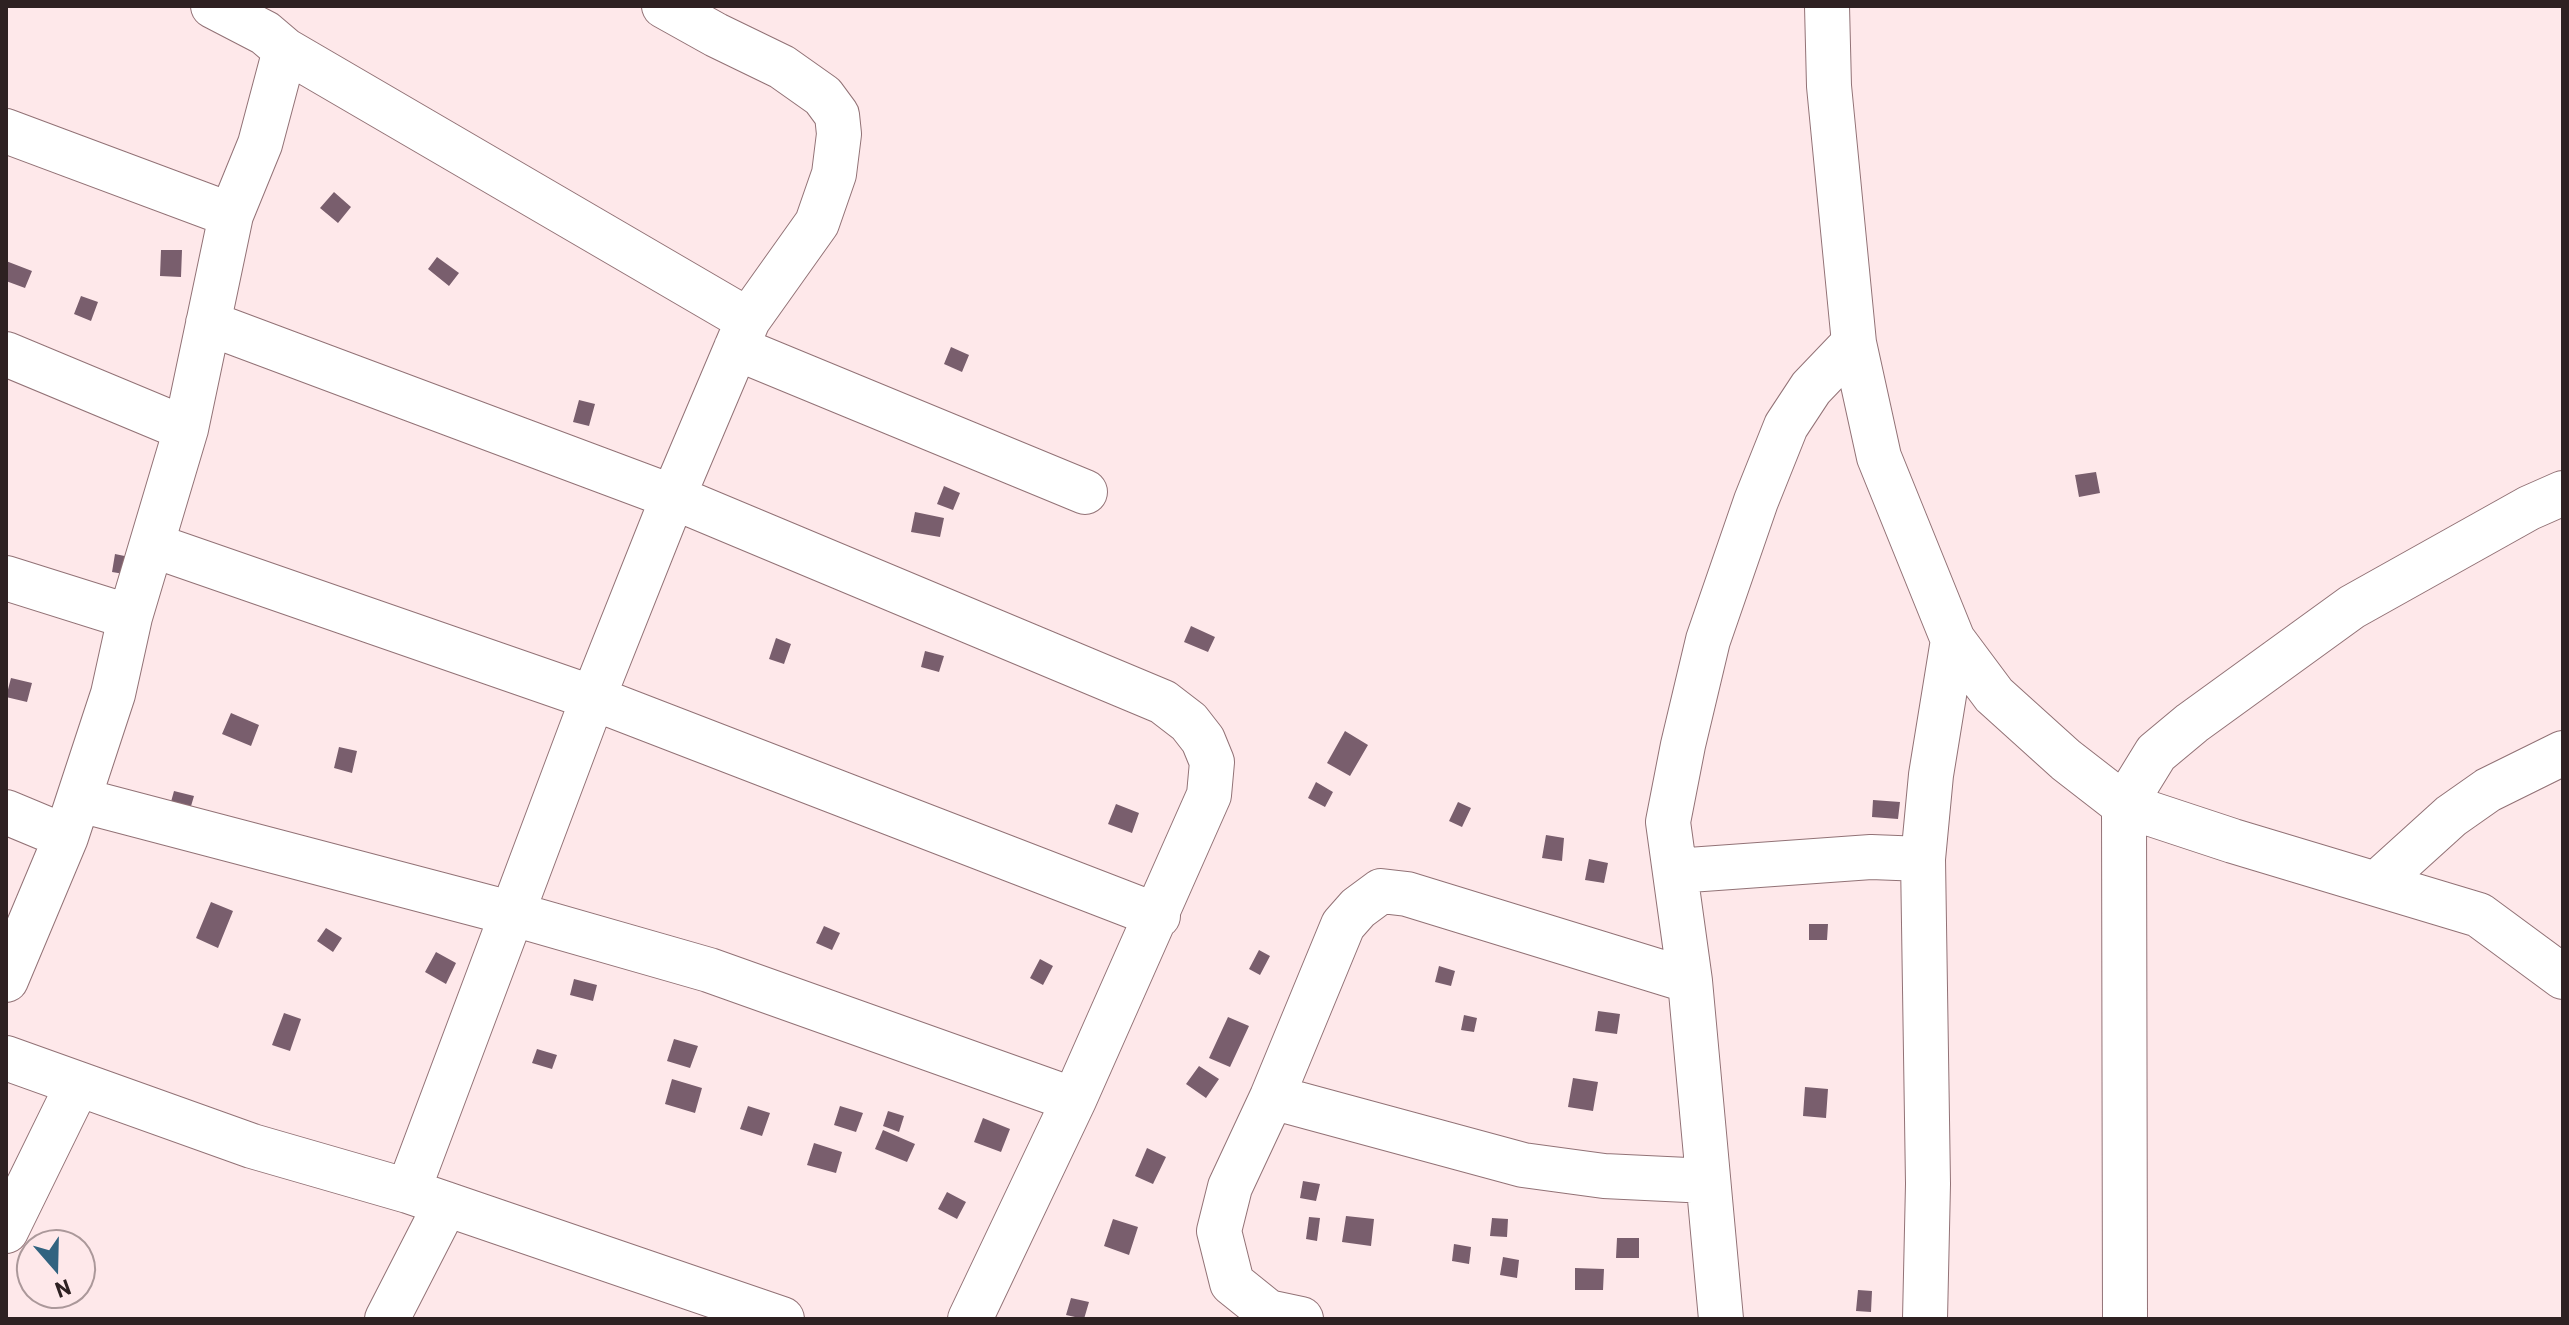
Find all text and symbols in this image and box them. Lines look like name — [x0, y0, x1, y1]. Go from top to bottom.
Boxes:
north arrow — [16, 1229, 96, 1309]
text: N — [52, 1275, 75, 1304]

